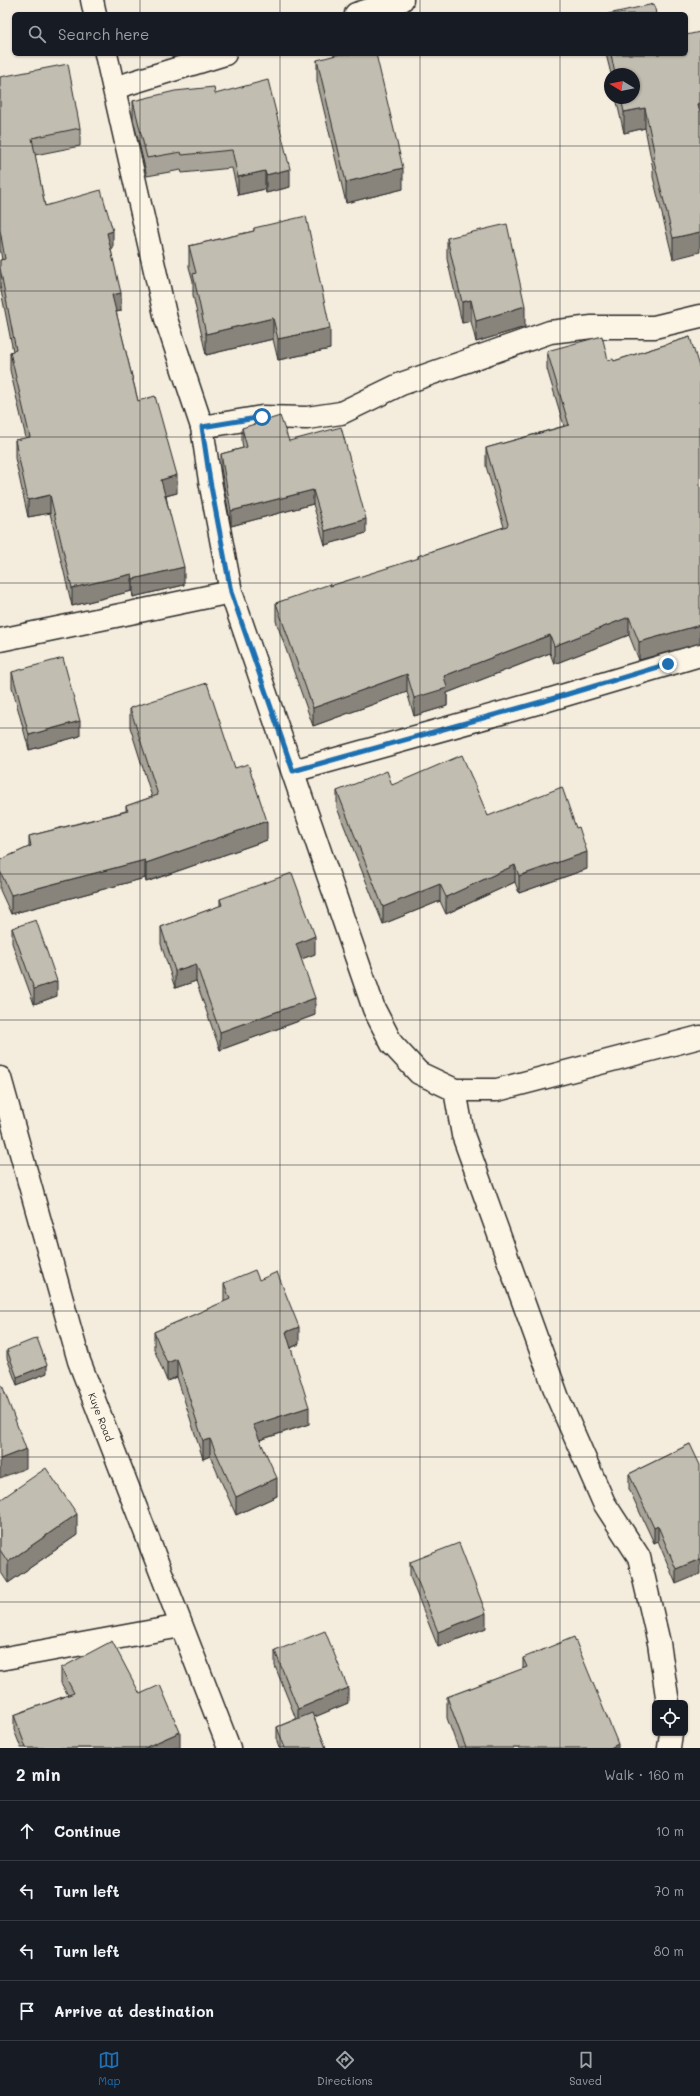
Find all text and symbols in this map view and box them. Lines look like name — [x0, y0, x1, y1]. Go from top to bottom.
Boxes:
search box — [12, 12, 688, 56]
icon: search — [26, 23, 48, 45]
text: Search here — [58, 24, 149, 44]
north arrow — [604, 68, 640, 104]
route start — [253, 408, 271, 426]
route end — [659, 655, 677, 673]
street label: Kuye Road — [85, 1391, 117, 1443]
map controls — [652, 1700, 688, 1736]
button: locate — [652, 1700, 688, 1736]
text: 2 min — [16, 1763, 61, 1785]
text: Walk · 160 m — [604, 1766, 684, 1783]
icon: ahead — [16, 1820, 38, 1842]
text: Continue — [54, 1821, 121, 1841]
text: 10 m — [656, 1822, 684, 1839]
icon: left — [16, 1880, 38, 1902]
text: Turn left — [54, 1881, 119, 1901]
text: 70 m — [654, 1882, 684, 1899]
icon: left — [16, 1940, 38, 1962]
text: Turn left — [54, 1941, 119, 1961]
text: 80 m — [654, 1942, 684, 1959]
icon: arrive — [16, 2000, 38, 2022]
text: Arrive at destination — [54, 2001, 214, 2021]
tab: Map — [98, 2049, 121, 2088]
tab: Directions — [317, 2049, 373, 2088]
tab: Saved — [569, 2049, 602, 2088]

